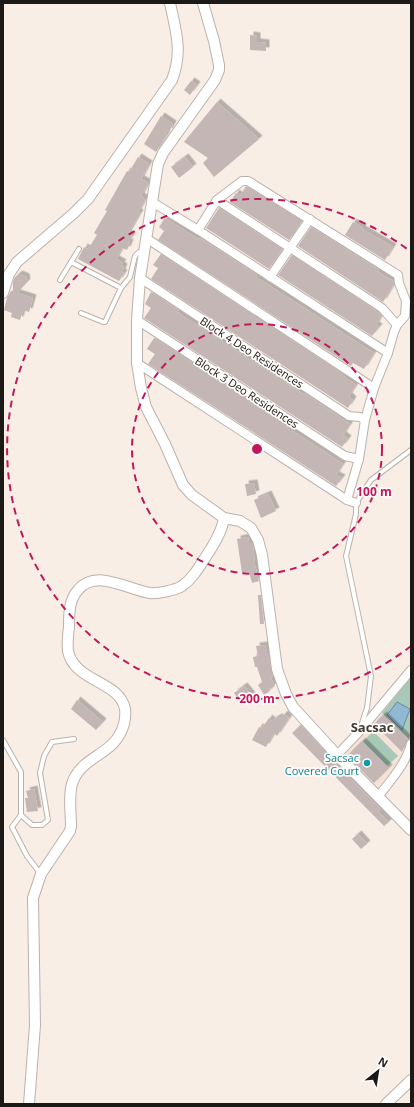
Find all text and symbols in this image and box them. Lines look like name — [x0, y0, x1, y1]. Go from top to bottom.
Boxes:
street label: Block 4 Deo Residences — [197, 313, 307, 391]
street label: Block 3 Deo Residences — [192, 353, 302, 431]
centre of rings — [250, 442, 264, 456]
text: 100 m — [356, 483, 392, 500]
text: 200 m — [239, 690, 275, 707]
district label: Sacsac — [351, 718, 394, 736]
place label: Sacsac Covered Court — [285, 750, 359, 778]
marker: Sacsac Covered Court — [362, 758, 372, 768]
north arrow — [358, 1051, 398, 1091]
text: N — [376, 1053, 391, 1071]

